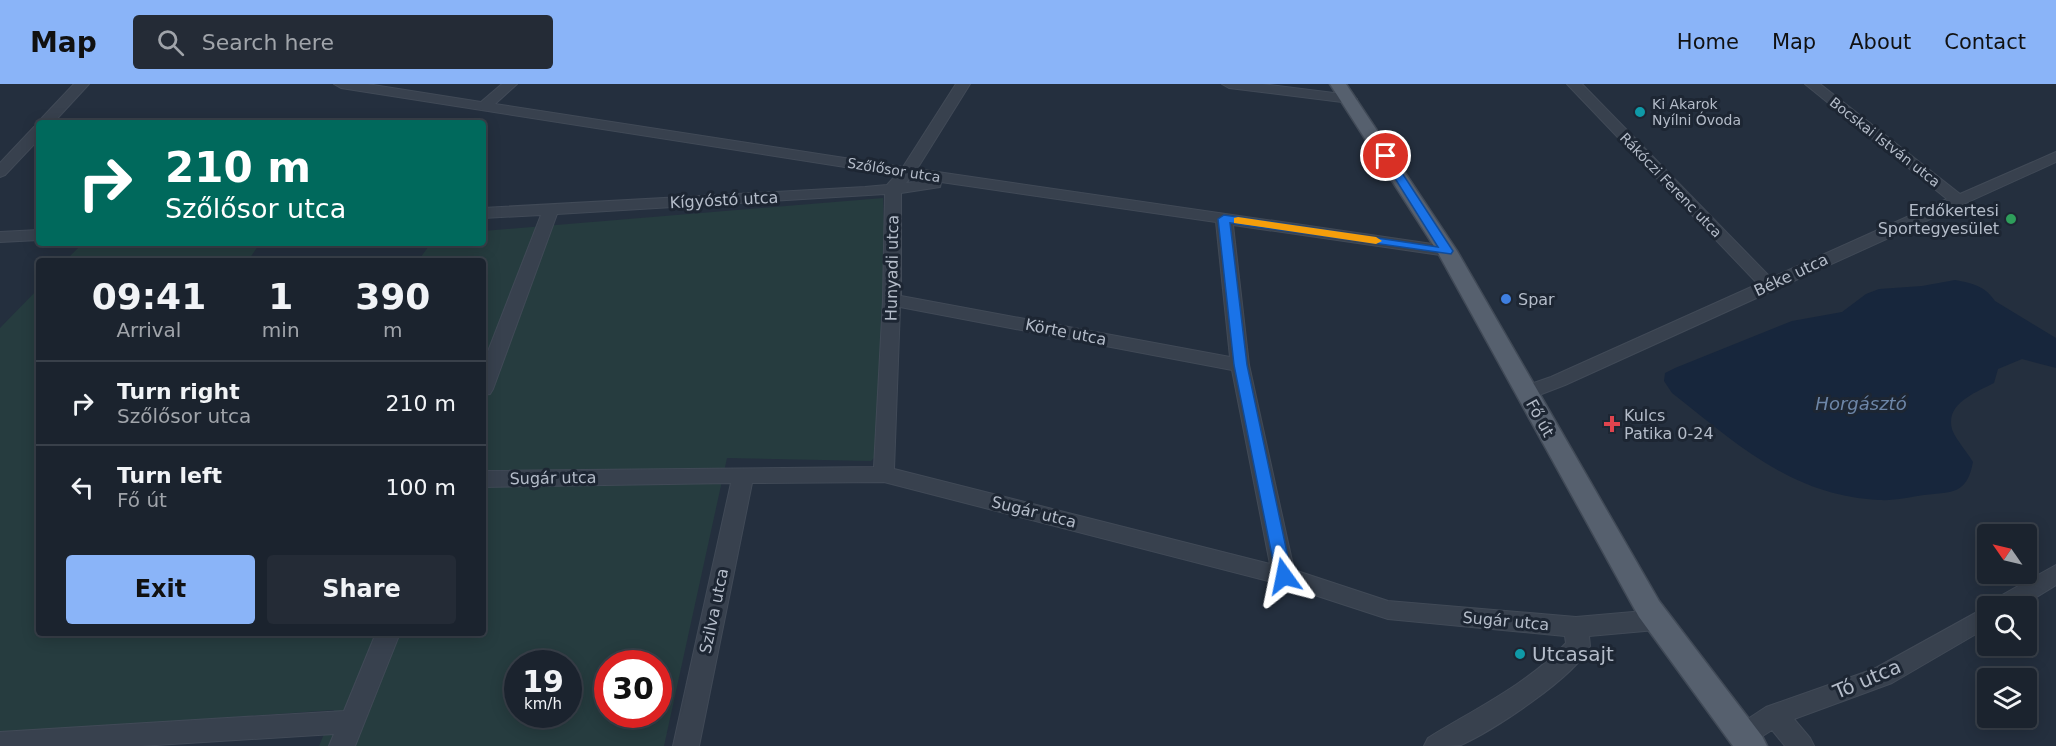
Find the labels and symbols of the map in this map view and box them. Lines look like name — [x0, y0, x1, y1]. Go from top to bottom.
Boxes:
street label: Bocskai István utca — [1827, 94, 1943, 190]
place label: Ki Akarok Nyílni Óvoda — [1652, 96, 1741, 128]
marker: Ki Akarok Nyílni Óvoda — [1633, 105, 1647, 119]
street label: Rákóczi Ferenc utca — [1617, 129, 1725, 241]
pin — [1360, 130, 1411, 181]
street label: Szőlősor utca — [846, 155, 942, 185]
street label: Kígyóstó utca — [669, 188, 779, 212]
place label: Erdőkertesi Sportegyesület — [1878, 201, 1999, 238]
marker: Erdőkertesi Sportegyesület — [2004, 212, 2018, 226]
street label: Hunyadi utca — [882, 215, 902, 321]
street label: Béke utca — [1751, 250, 1831, 300]
place label: Spar — [1518, 290, 1555, 309]
marker: Spar — [1499, 292, 1513, 306]
street label: Körte utca — [1024, 315, 1108, 349]
water label: Horgásztó — [1815, 393, 1907, 414]
street label: Fő út — [1522, 396, 1558, 440]
place label: Kulcs Patika 0-24 — [1624, 406, 1714, 443]
marker: Kulcs Patika 0-24 — [1605, 417, 1619, 431]
street label: Sugár utca — [509, 468, 597, 488]
street label: Sugár utca — [990, 492, 1078, 532]
north arrow — [1977, 524, 2037, 584]
position arrow — [1252, 544, 1316, 608]
street label: Szilva utca — [696, 567, 732, 655]
street label: Sugár utca — [1462, 608, 1550, 634]
place label: Utcasajt — [1532, 642, 1614, 666]
marker: Utcasajt — [1513, 647, 1527, 661]
speed limit sign: 30 — [594, 650, 672, 728]
street label: Tó utca — [1829, 654, 1904, 704]

